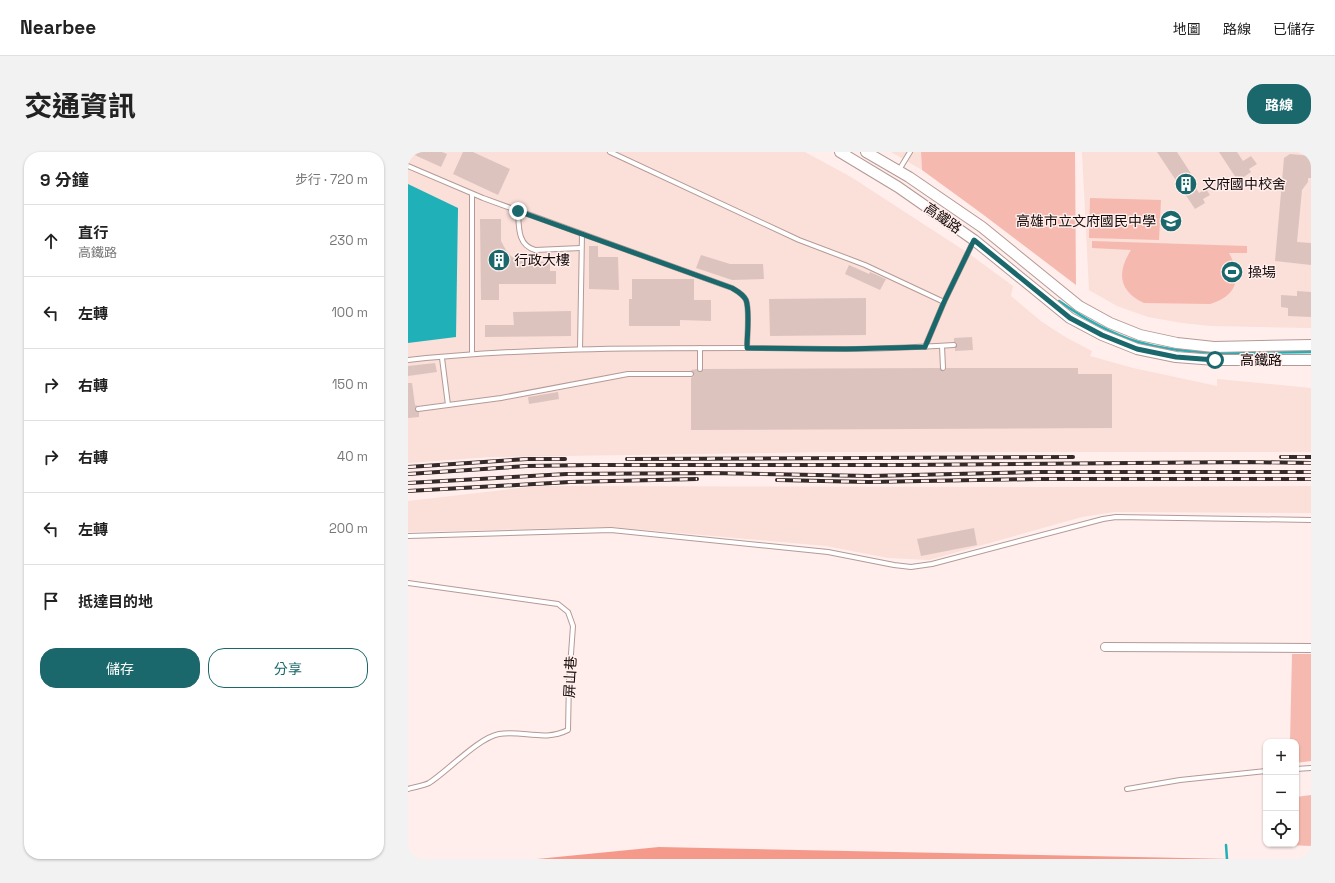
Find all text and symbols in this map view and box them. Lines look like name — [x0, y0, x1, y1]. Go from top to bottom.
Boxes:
text: Nearbee — [20, 15, 96, 40]
text: 地圖 — [1173, 20, 1201, 38]
text: 路線 — [1223, 20, 1251, 38]
text: 已儲存 — [1273, 20, 1315, 38]
button: 路線 — [1247, 84, 1311, 124]
text: 交通資訊 — [24, 88, 136, 124]
text: 9 分鐘 — [40, 169, 89, 191]
text: 步行 · 720 m — [295, 171, 368, 188]
building icon: 文府國中校舍 — [1173, 171, 1199, 197]
place label: 文府國中校舍 — [1202, 175, 1286, 193]
street label: 高鐵路 — [921, 199, 965, 237]
route end — [509, 202, 527, 220]
school or university icon: 高雄市立文府國民中學 — [1158, 208, 1184, 234]
place label: 高雄市立文府國民中學 — [1016, 212, 1156, 230]
text: 直行 — [78, 223, 108, 242]
icon: ahead — [40, 230, 62, 252]
text: 230 m — [330, 232, 368, 249]
text: 高鐵路 — [78, 244, 117, 261]
building icon: 行政大樓 — [486, 247, 512, 273]
place label: 行政大樓 — [514, 251, 570, 269]
sports icon: 操場 — [1219, 259, 1245, 285]
place label: 操場 — [1248, 263, 1276, 281]
icon: left — [40, 302, 62, 324]
text: 左轉 — [78, 304, 108, 323]
text: 100 m — [331, 304, 368, 321]
route start — [1206, 351, 1224, 369]
street label: 高鐵路 — [1240, 351, 1282, 369]
icon: right — [40, 374, 62, 396]
text: 右轉 — [78, 376, 108, 395]
text: 150 m — [332, 376, 368, 393]
icon: right — [40, 446, 62, 468]
text: 右轉 — [78, 448, 108, 467]
text: 40 m — [337, 448, 368, 465]
icon: left — [40, 518, 62, 540]
text: 左轉 — [78, 520, 108, 539]
text: 200 m — [329, 520, 368, 537]
icon: arrive — [40, 590, 62, 612]
text: 抵達目的地 — [78, 592, 153, 611]
button: 儲存 — [40, 648, 200, 688]
button: 分享 — [208, 648, 368, 688]
street label: 屏山巷 — [560, 656, 580, 698]
map controls — [1263, 739, 1299, 847]
button: + — [1263, 739, 1299, 775]
button: − — [1263, 775, 1299, 811]
button: locate — [1263, 811, 1299, 847]

